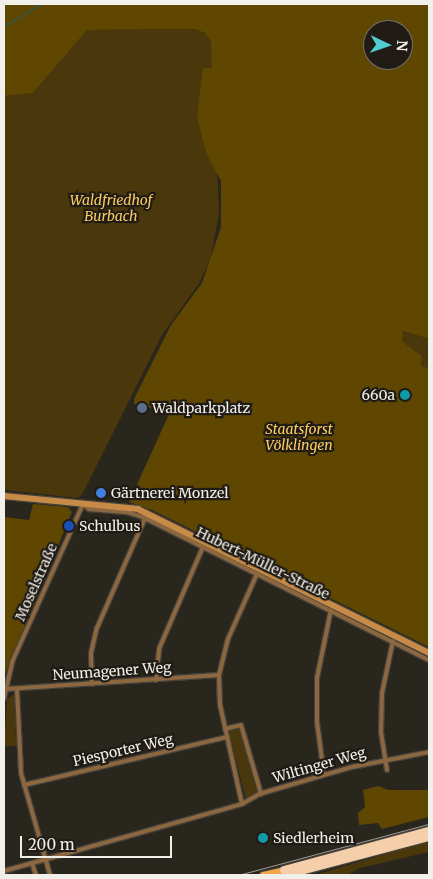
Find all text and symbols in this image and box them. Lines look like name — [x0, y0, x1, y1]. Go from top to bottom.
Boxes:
north arrow — [363, 20, 413, 70]
text: N — [393, 40, 411, 52]
park label: Waldfriedhof Burbach — [70, 192, 152, 224]
place label: 660a — [362, 387, 395, 403]
marker: 660a — [399, 389, 411, 401]
place label: Waldparkplatz — [152, 400, 250, 416]
marker: Waldparkplatz — [136, 402, 148, 414]
park label: Staatsforst Völklingen — [265, 421, 333, 454]
place label: Gärtnerei Monzel — [111, 485, 229, 501]
marker: Gärtnerei Monzel — [95, 487, 107, 499]
place label: Schulbus — [79, 518, 140, 534]
marker: Schulbus — [63, 520, 75, 532]
street label: Hubert-Müller-Straße — [194, 523, 332, 603]
street label: Moselstraße — [11, 541, 61, 623]
street label: Neumagener Weg — [52, 658, 172, 684]
street label: Piesporter Weg — [71, 730, 175, 770]
street label: Wiltinger Weg — [270, 744, 368, 786]
scale bar — [22, 826, 175, 858]
place label: Siedlerheim — [273, 830, 354, 846]
marker: Siedlerheim — [257, 832, 269, 844]
text: 200 m — [28, 835, 75, 854]

